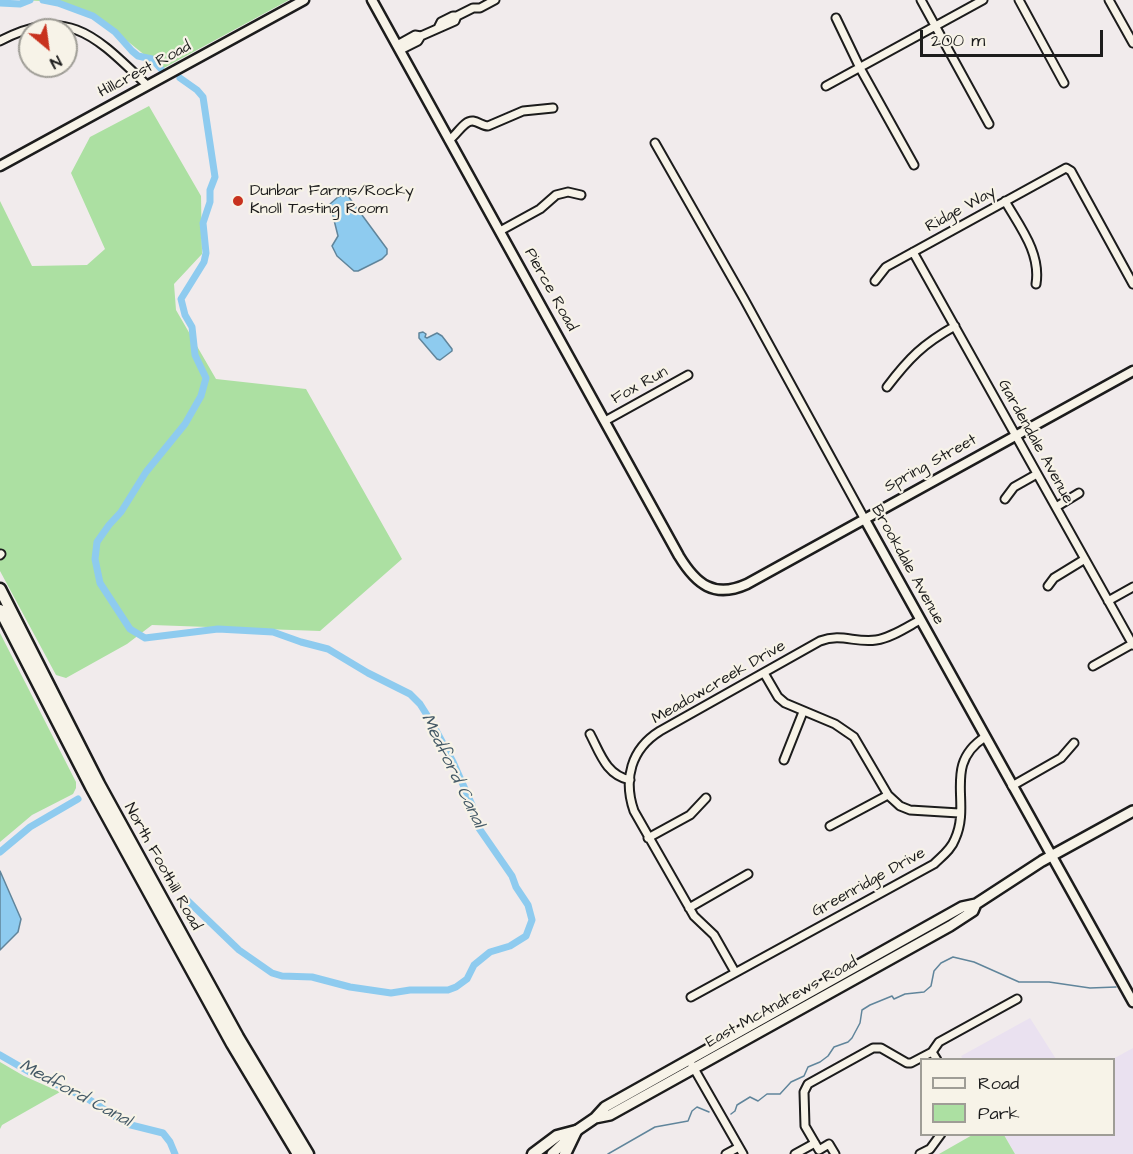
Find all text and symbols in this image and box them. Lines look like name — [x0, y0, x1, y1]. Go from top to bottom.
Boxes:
north arrow — [18, 18, 78, 78]
scale bar — [923, 18, 1106, 56]
text: 200 m — [931, 28, 985, 53]
street label: Hillcrest Road — [95, 37, 195, 103]
text: N — [46, 50, 65, 74]
place label: Dunbar Farms/Rocky Knoll Tasting Room — [250, 182, 414, 220]
street label: Ridge Way — [923, 183, 999, 237]
marker: Dunbar Farms/Rocky Knoll Tasting Room — [231, 194, 245, 208]
street label: Pierce Road — [519, 245, 581, 335]
street label: Fox Run — [608, 363, 672, 409]
street label: Gardendale Avenue — [993, 377, 1077, 507]
street label: Spring Street — [882, 431, 980, 497]
street label: Brookdale Avenue — [866, 502, 948, 628]
street label: Meadowcreek Drive — [649, 637, 789, 729]
water label: Medford Canal — [415, 711, 489, 831]
street label: North Foothill Road — [119, 800, 205, 934]
street label: Greenridge Drive — [809, 844, 929, 922]
street label: East McAndrews Road — [703, 953, 861, 1053]
water label: Medford Canal — [15, 1055, 135, 1133]
legend — [920, 1058, 1115, 1136]
text: Road — [978, 1071, 1019, 1096]
text: Park — [978, 1101, 1020, 1126]

